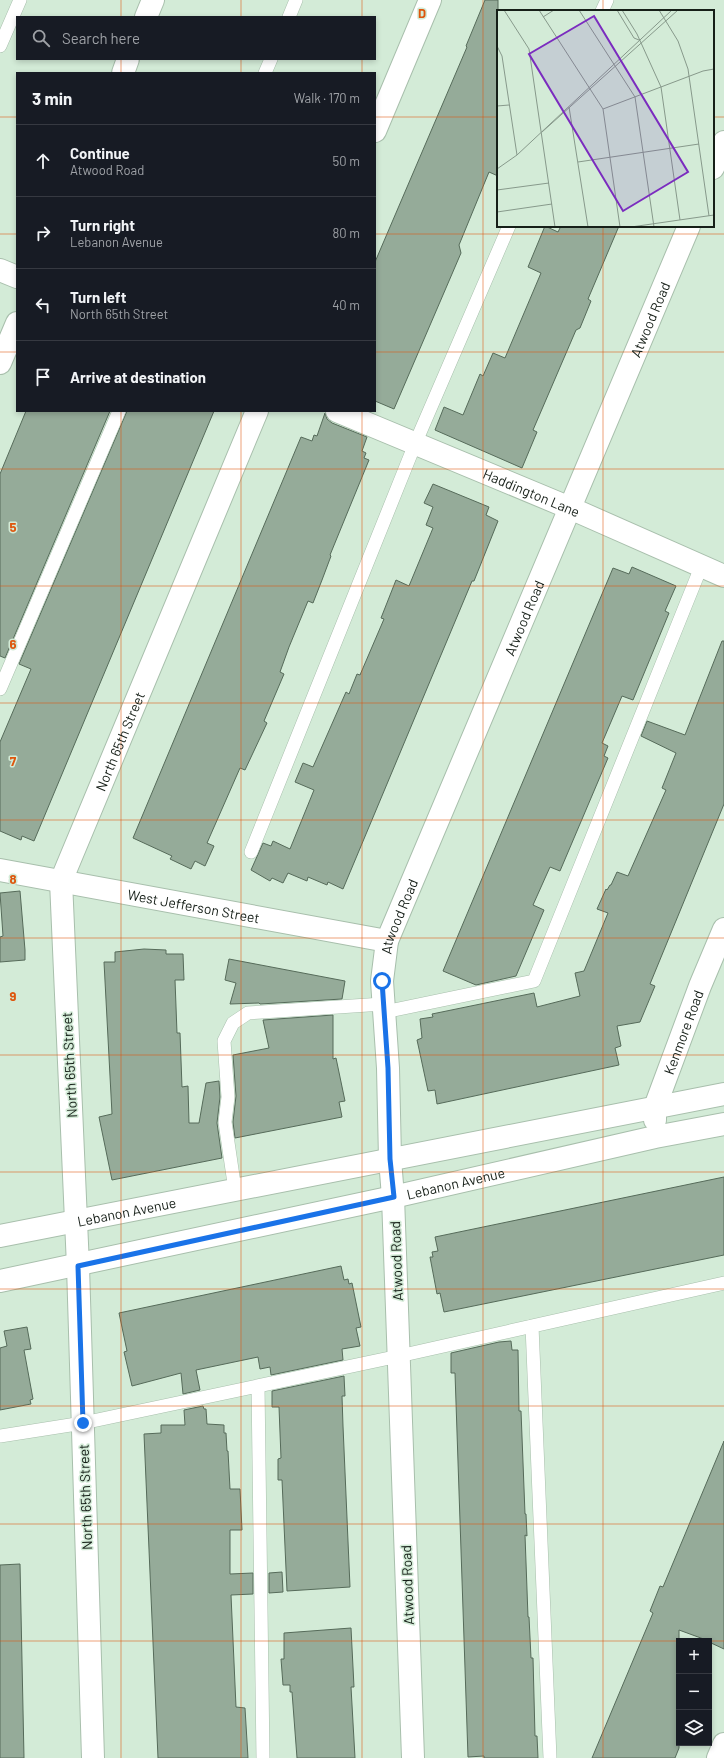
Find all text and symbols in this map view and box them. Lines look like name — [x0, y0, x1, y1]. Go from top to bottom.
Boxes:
text: D — [418, 5, 426, 21]
inset map — [497, 10, 714, 227]
search box — [16, 16, 376, 60]
icon: search — [30, 27, 52, 49]
text: Search here — [62, 29, 140, 47]
text: 3 min — [32, 88, 72, 108]
text: Walk · 170 m — [294, 90, 360, 106]
text: Continue — [70, 144, 130, 162]
icon: ahead — [32, 150, 54, 172]
text: 50 m — [333, 153, 360, 169]
text: Atwood Road — [70, 162, 144, 178]
text: Turn right — [70, 216, 135, 234]
icon: right — [32, 222, 54, 244]
text: 80 m — [333, 225, 360, 241]
text: Lebanon Avenue — [70, 234, 163, 250]
street label: Atwood Road — [626, 279, 673, 359]
text: Turn left — [70, 288, 126, 306]
icon: left — [32, 294, 54, 316]
text: 40 m — [332, 297, 360, 313]
text: North 65th Street — [70, 306, 168, 322]
icon: arrive — [32, 366, 54, 388]
text: Arrive at destination — [70, 368, 206, 386]
street label: Haddington Lane — [481, 464, 583, 520]
text: 5 — [9, 519, 17, 535]
street label: Atwood Road — [500, 577, 547, 658]
text: 6 — [10, 636, 17, 652]
street label: North 65th Street — [91, 689, 148, 793]
text: 7 — [10, 753, 17, 769]
text: 8 — [9, 871, 17, 887]
street label: Atwood Road — [377, 876, 421, 955]
street label: West Jefferson Street — [126, 885, 261, 926]
route start — [373, 972, 391, 990]
street label: Kenmore Road — [659, 987, 706, 1077]
text: 9 — [10, 988, 17, 1004]
street label: North 65th Street — [58, 1012, 80, 1118]
street label: Lebanon Avenue — [405, 1163, 506, 1202]
street label: Lebanon Avenue — [76, 1193, 177, 1229]
street label: Atwood Road — [386, 1221, 406, 1301]
route end — [74, 1414, 92, 1432]
street label: North 65th Street — [75, 1444, 95, 1550]
street label: Atwood Road — [397, 1545, 417, 1625]
map controls — [676, 1638, 712, 1746]
button: + — [676, 1638, 712, 1674]
button: − — [676, 1674, 712, 1710]
button: layers — [676, 1710, 712, 1746]

